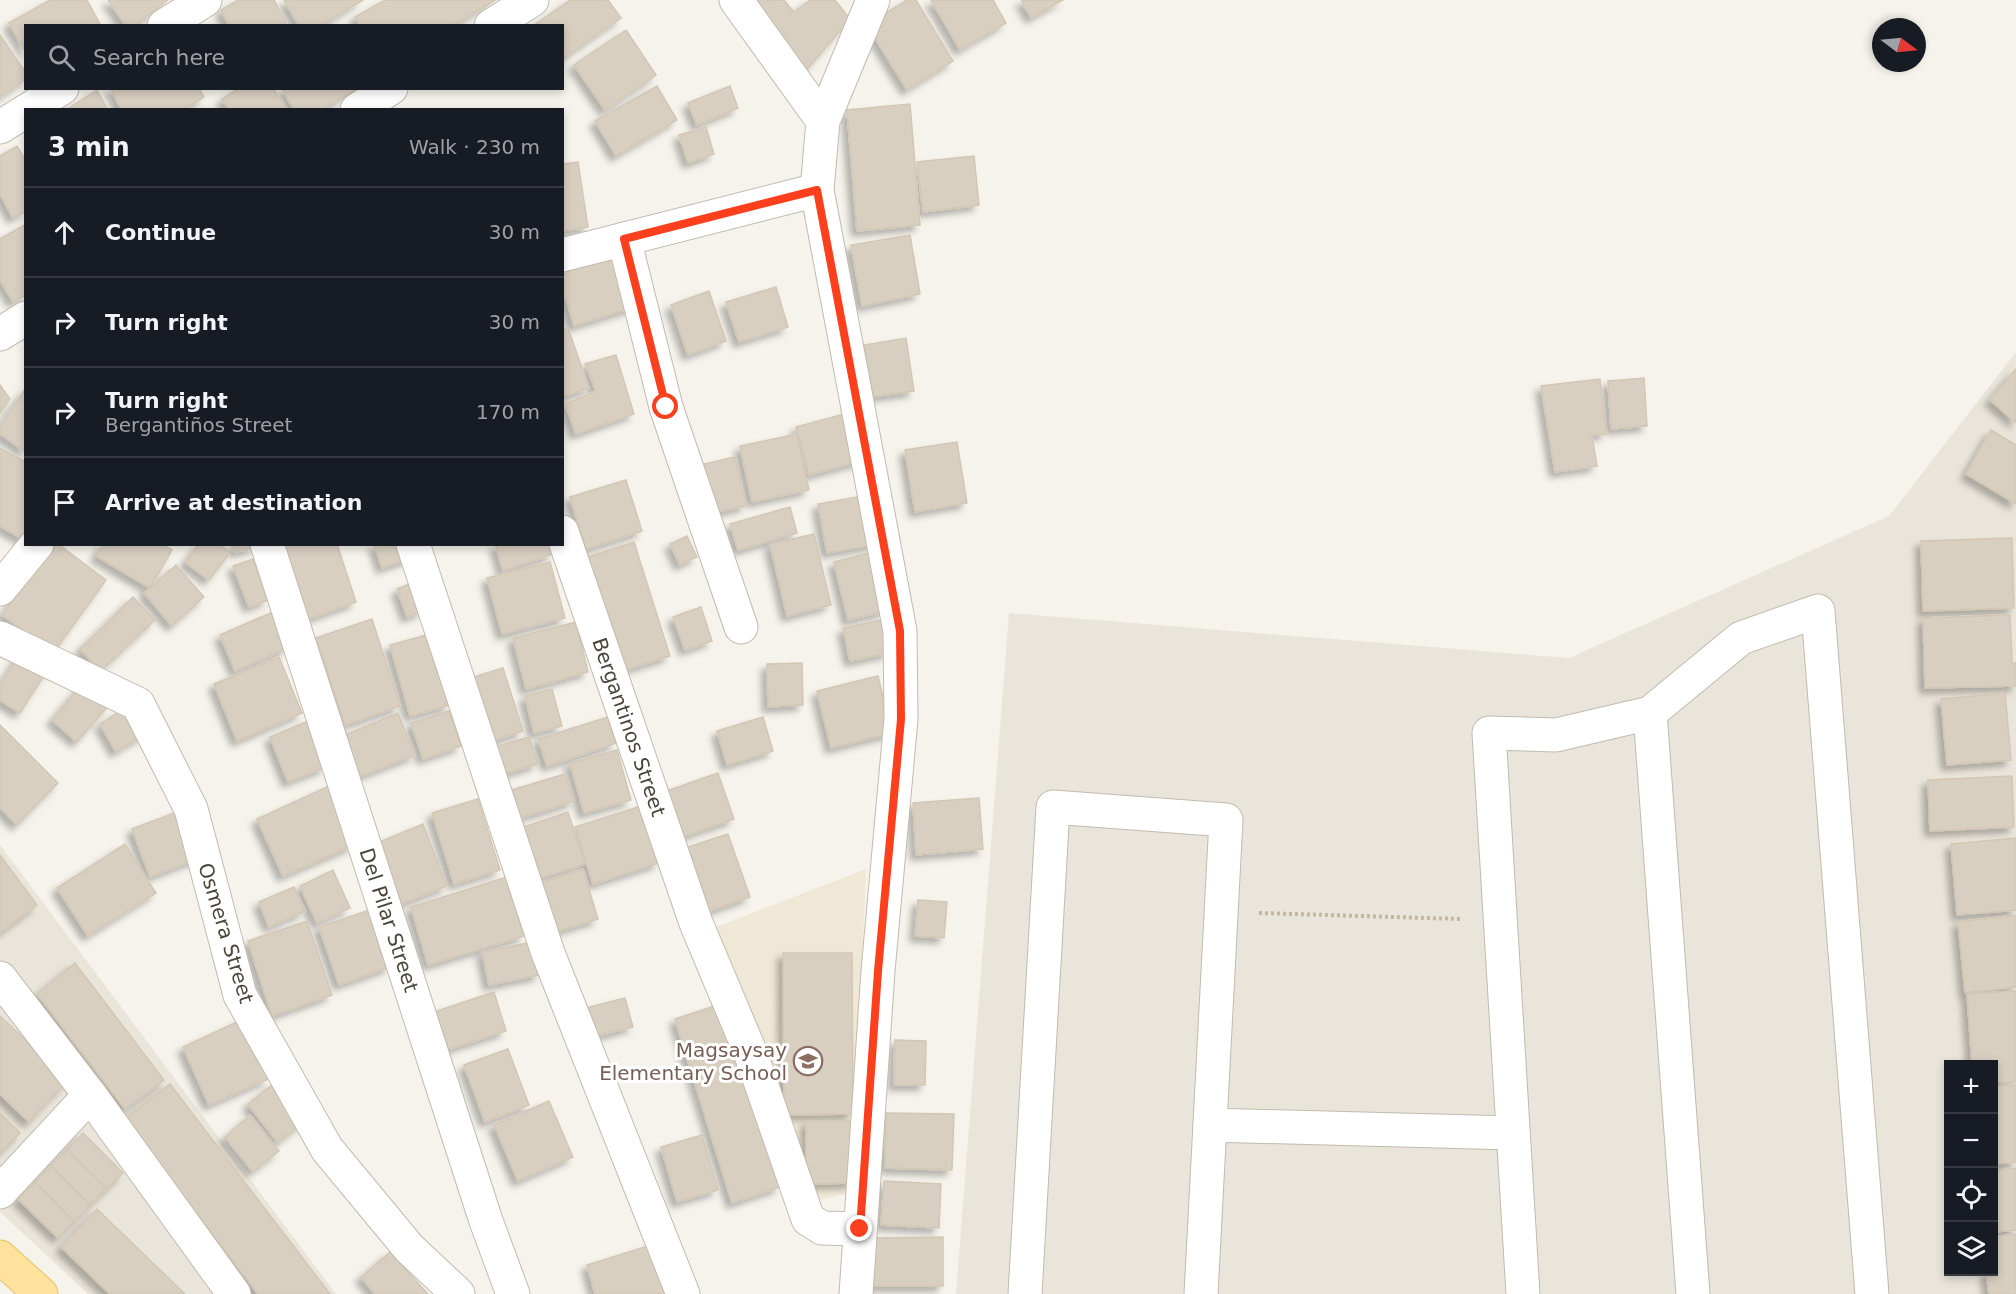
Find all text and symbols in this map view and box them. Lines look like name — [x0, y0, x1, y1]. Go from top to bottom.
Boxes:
north arrow — [1872, 18, 1926, 72]
search box — [24, 24, 564, 90]
icon: search — [45, 41, 78, 74]
text: Search here — [93, 45, 225, 70]
text: 3 min — [48, 132, 130, 162]
text: Walk · 230 m — [409, 135, 540, 159]
icon: ahead — [48, 216, 81, 249]
text: Continue — [105, 220, 216, 245]
text: 30 m — [489, 220, 540, 244]
icon: right — [48, 306, 81, 339]
text: Turn right — [105, 310, 228, 335]
text: 30 m — [489, 310, 540, 334]
text: Turn right — [105, 388, 228, 413]
route start — [652, 393, 678, 419]
icon: right — [48, 396, 81, 429]
text: 170 m — [476, 400, 540, 424]
text: Bergantiños Street — [105, 413, 292, 437]
icon: arrive — [48, 486, 81, 519]
text: Arrive at destination — [105, 490, 362, 515]
street label: Bergantinos Street — [587, 635, 671, 820]
street label: Del Pilar Street — [354, 845, 424, 995]
street label: Osmera Street — [193, 860, 259, 1006]
place label: Magsaysay Elementary School — [599, 1038, 787, 1085]
school or university icon: Magsaysay Elementary School — [792, 1045, 824, 1077]
map controls — [1944, 1060, 1998, 1276]
button: + — [1944, 1060, 1998, 1114]
button: − — [1944, 1114, 1998, 1168]
button: locate — [1944, 1168, 1998, 1222]
route end — [846, 1215, 872, 1241]
button: layers — [1944, 1222, 1998, 1276]

